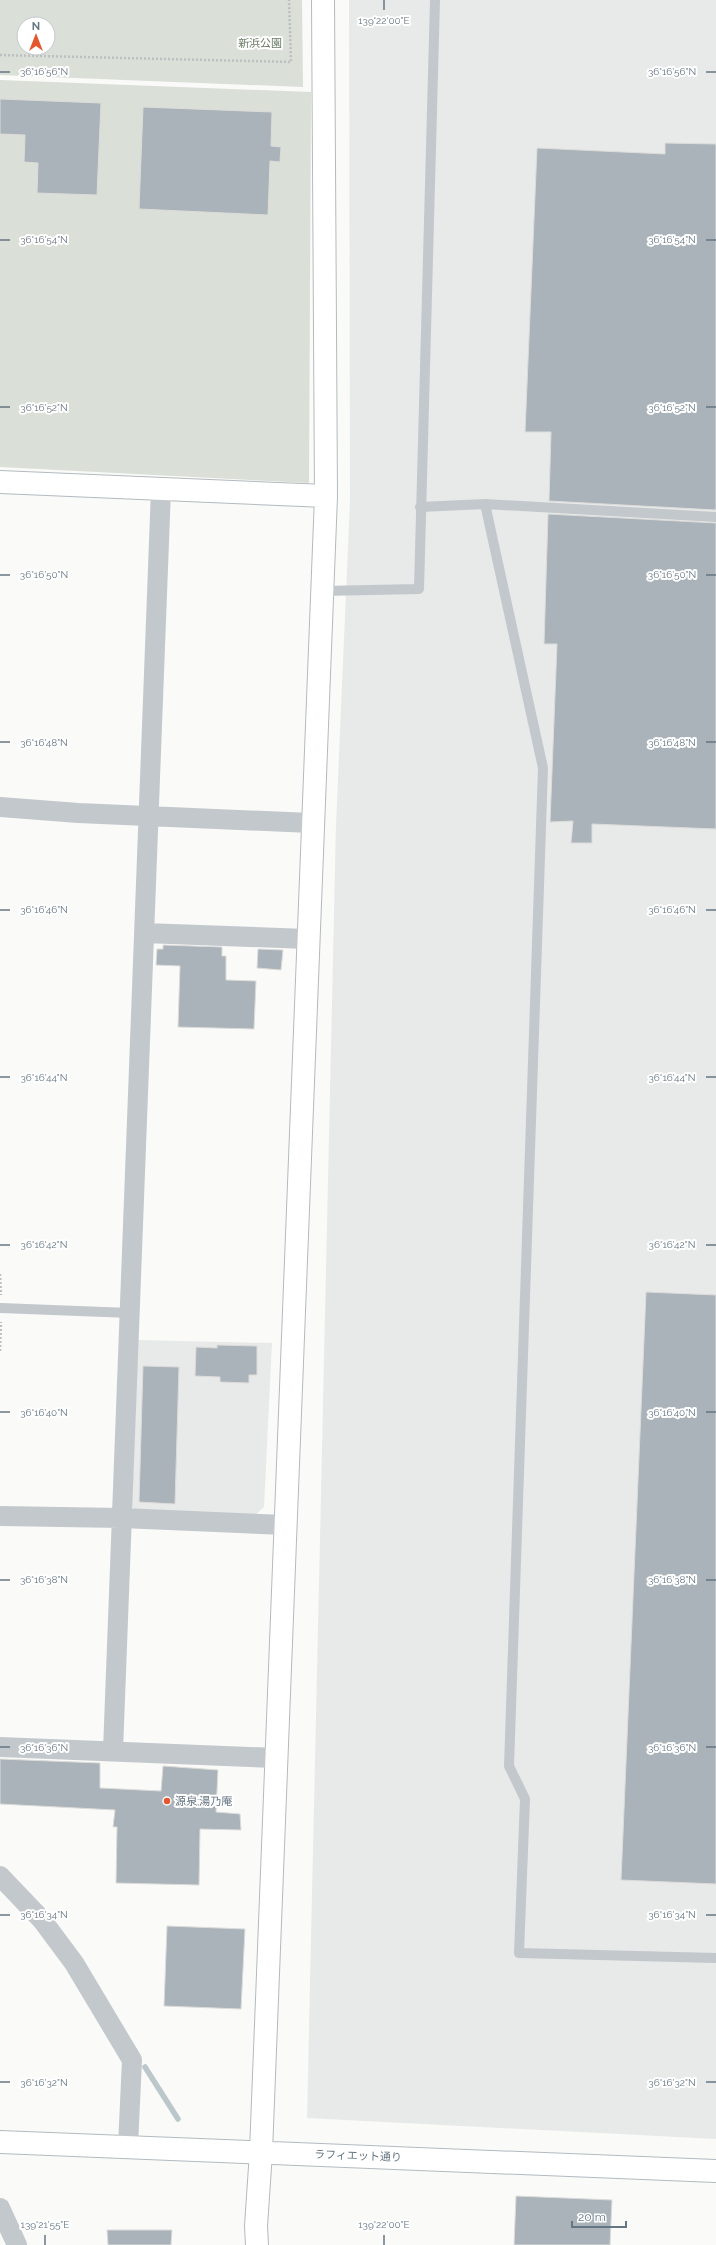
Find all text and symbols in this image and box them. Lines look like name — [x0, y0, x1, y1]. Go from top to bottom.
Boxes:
text: 139°22'00"E — [358, 15, 410, 26]
north arrow — [16, 16, 56, 56]
text: N — [32, 20, 40, 33]
park label: 新浜公園 — [238, 37, 282, 50]
text: 36°16'56"N — [20, 66, 68, 77]
text: 36°16'56"N — [648, 66, 696, 77]
text: 36°16'54"N — [20, 234, 68, 245]
text: 36°16'54"N — [648, 234, 696, 245]
text: 36°16'52"N — [20, 402, 68, 413]
text: 36°16'52"N — [648, 402, 696, 413]
text: 36°16'50"N — [20, 569, 68, 580]
text: 36°16'50"N — [648, 569, 696, 580]
text: 36°16'48"N — [20, 737, 68, 748]
text: 36°16'48"N — [648, 737, 696, 748]
text: 36°16'46"N — [20, 904, 68, 915]
text: 36°16'46"N — [648, 904, 696, 915]
text: 36°16'44"N — [20, 1072, 68, 1083]
text: 36°16'44"N — [648, 1072, 696, 1083]
text: 36°16'42"N — [21, 1239, 67, 1250]
text: 36°16'42"N — [649, 1239, 695, 1250]
text: 36°16'40"N — [20, 1407, 68, 1418]
text: 36°16'40"N — [648, 1407, 696, 1418]
text: 36°16'38"N — [20, 1574, 68, 1585]
text: 36°16'38"N — [648, 1574, 696, 1585]
text: 36°16'36"N — [20, 1742, 68, 1753]
text: 36°16'36"N — [648, 1742, 696, 1753]
place label: 源泉;湯乃庵 — [175, 1795, 232, 1808]
marker: 源泉;湯乃庵 — [162, 1796, 172, 1806]
text: 36°16'34"N — [20, 1909, 68, 1920]
text: 36°16'34"N — [648, 1909, 696, 1920]
text: 36°16'32"N — [20, 2077, 68, 2088]
text: 36°16'32"N — [648, 2077, 696, 2088]
street label: ラフィエット通り — [314, 2148, 402, 2164]
scale bar — [572, 2203, 626, 2229]
text: 20 m — [578, 2210, 606, 2224]
text: 139°21'55"E — [21, 2219, 69, 2230]
text: 139°22'00"E — [358, 2219, 410, 2230]

